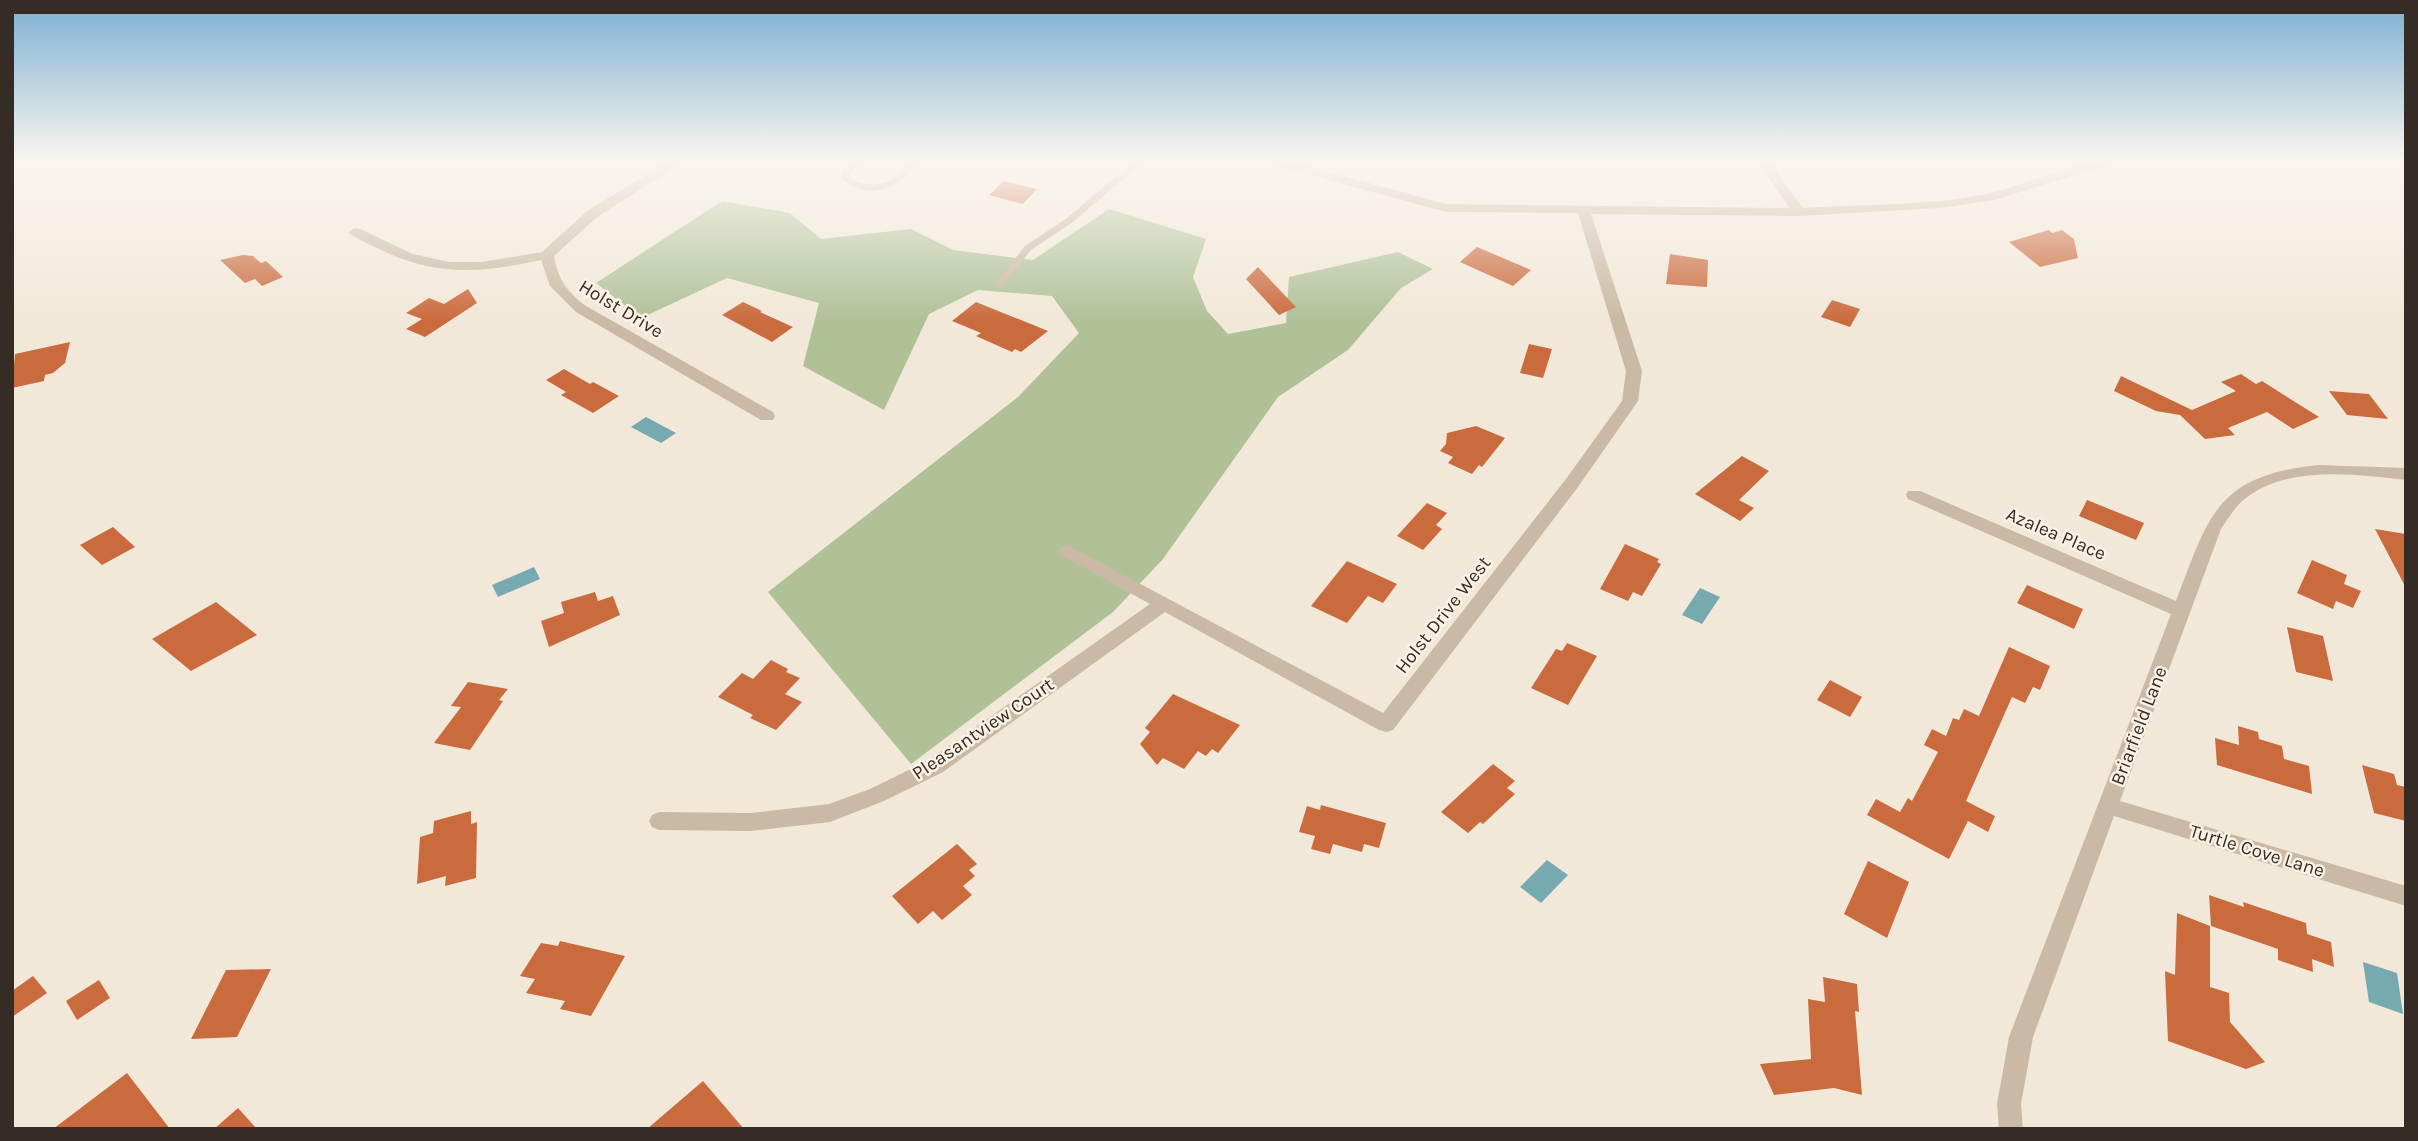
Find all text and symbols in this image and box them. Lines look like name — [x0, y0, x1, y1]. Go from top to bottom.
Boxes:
street label: Holst Drive — [575, 275, 667, 343]
street label: Azalea Place — [2003, 503, 2109, 565]
street label: Holst Drive West — [1391, 552, 1495, 678]
street label: Briarfield Lane — [2106, 664, 2172, 788]
street label: Pleasantview Court — [908, 673, 1058, 785]
street label: Turtle Cove Lane — [2187, 820, 2327, 882]

